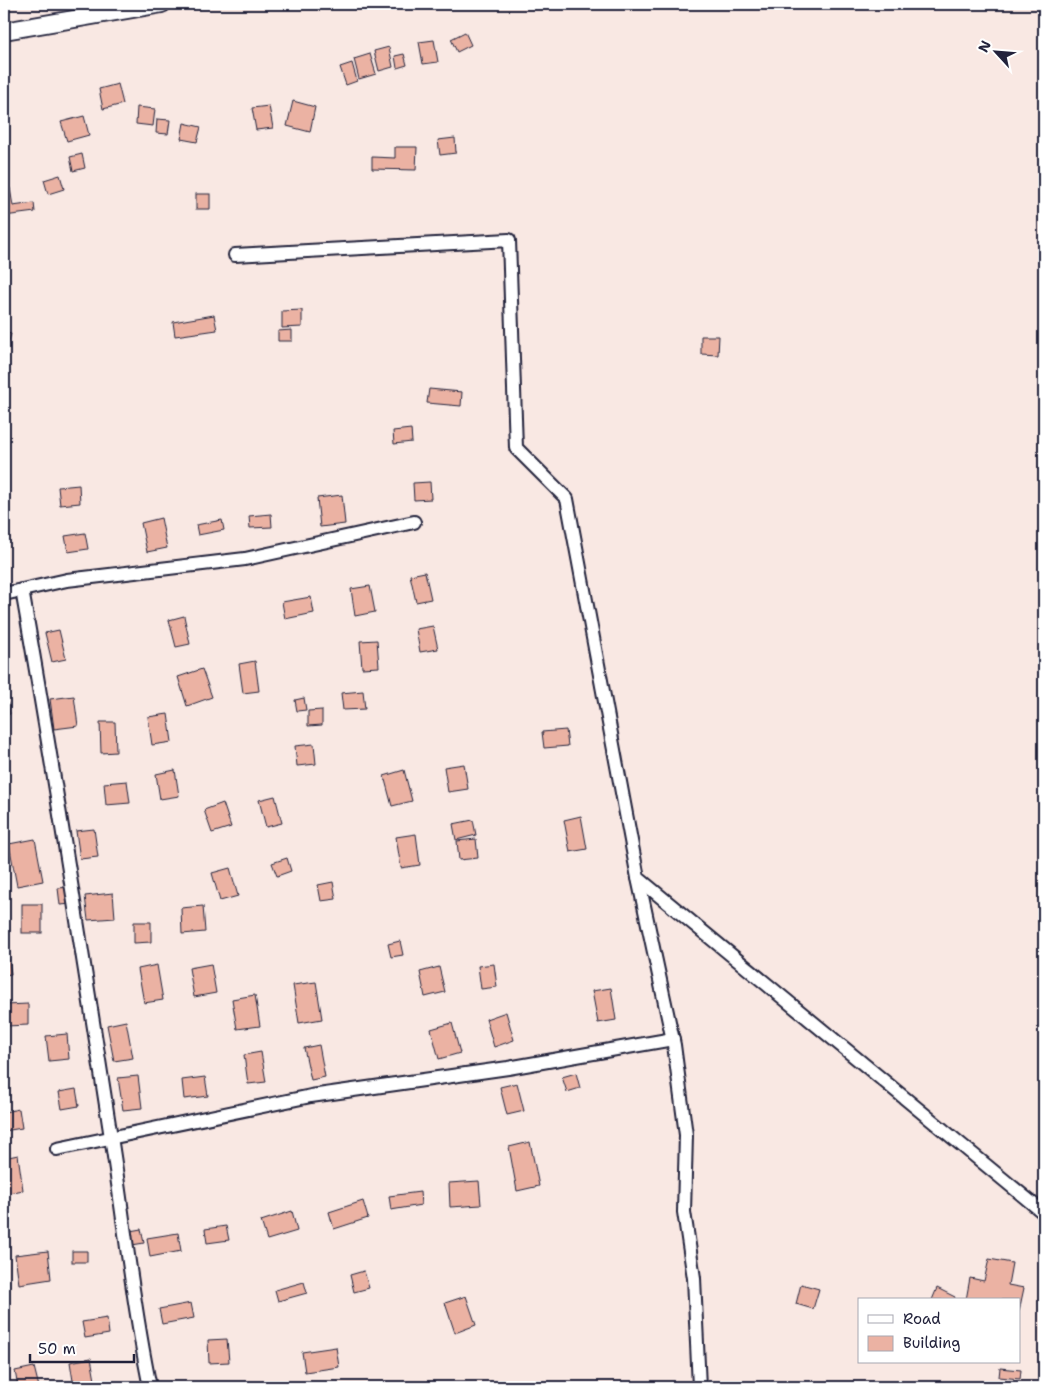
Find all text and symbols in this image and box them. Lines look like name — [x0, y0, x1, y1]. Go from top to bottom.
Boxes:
north arrow — [970, 28, 1020, 78]
text: N — [974, 37, 995, 55]
legend — [858, 1298, 1020, 1364]
text: Road — [903, 1309, 941, 1329]
scale bar — [30, 1331, 134, 1363]
text: Building — [903, 1333, 960, 1353]
text: 50 m — [38, 1339, 76, 1359]

